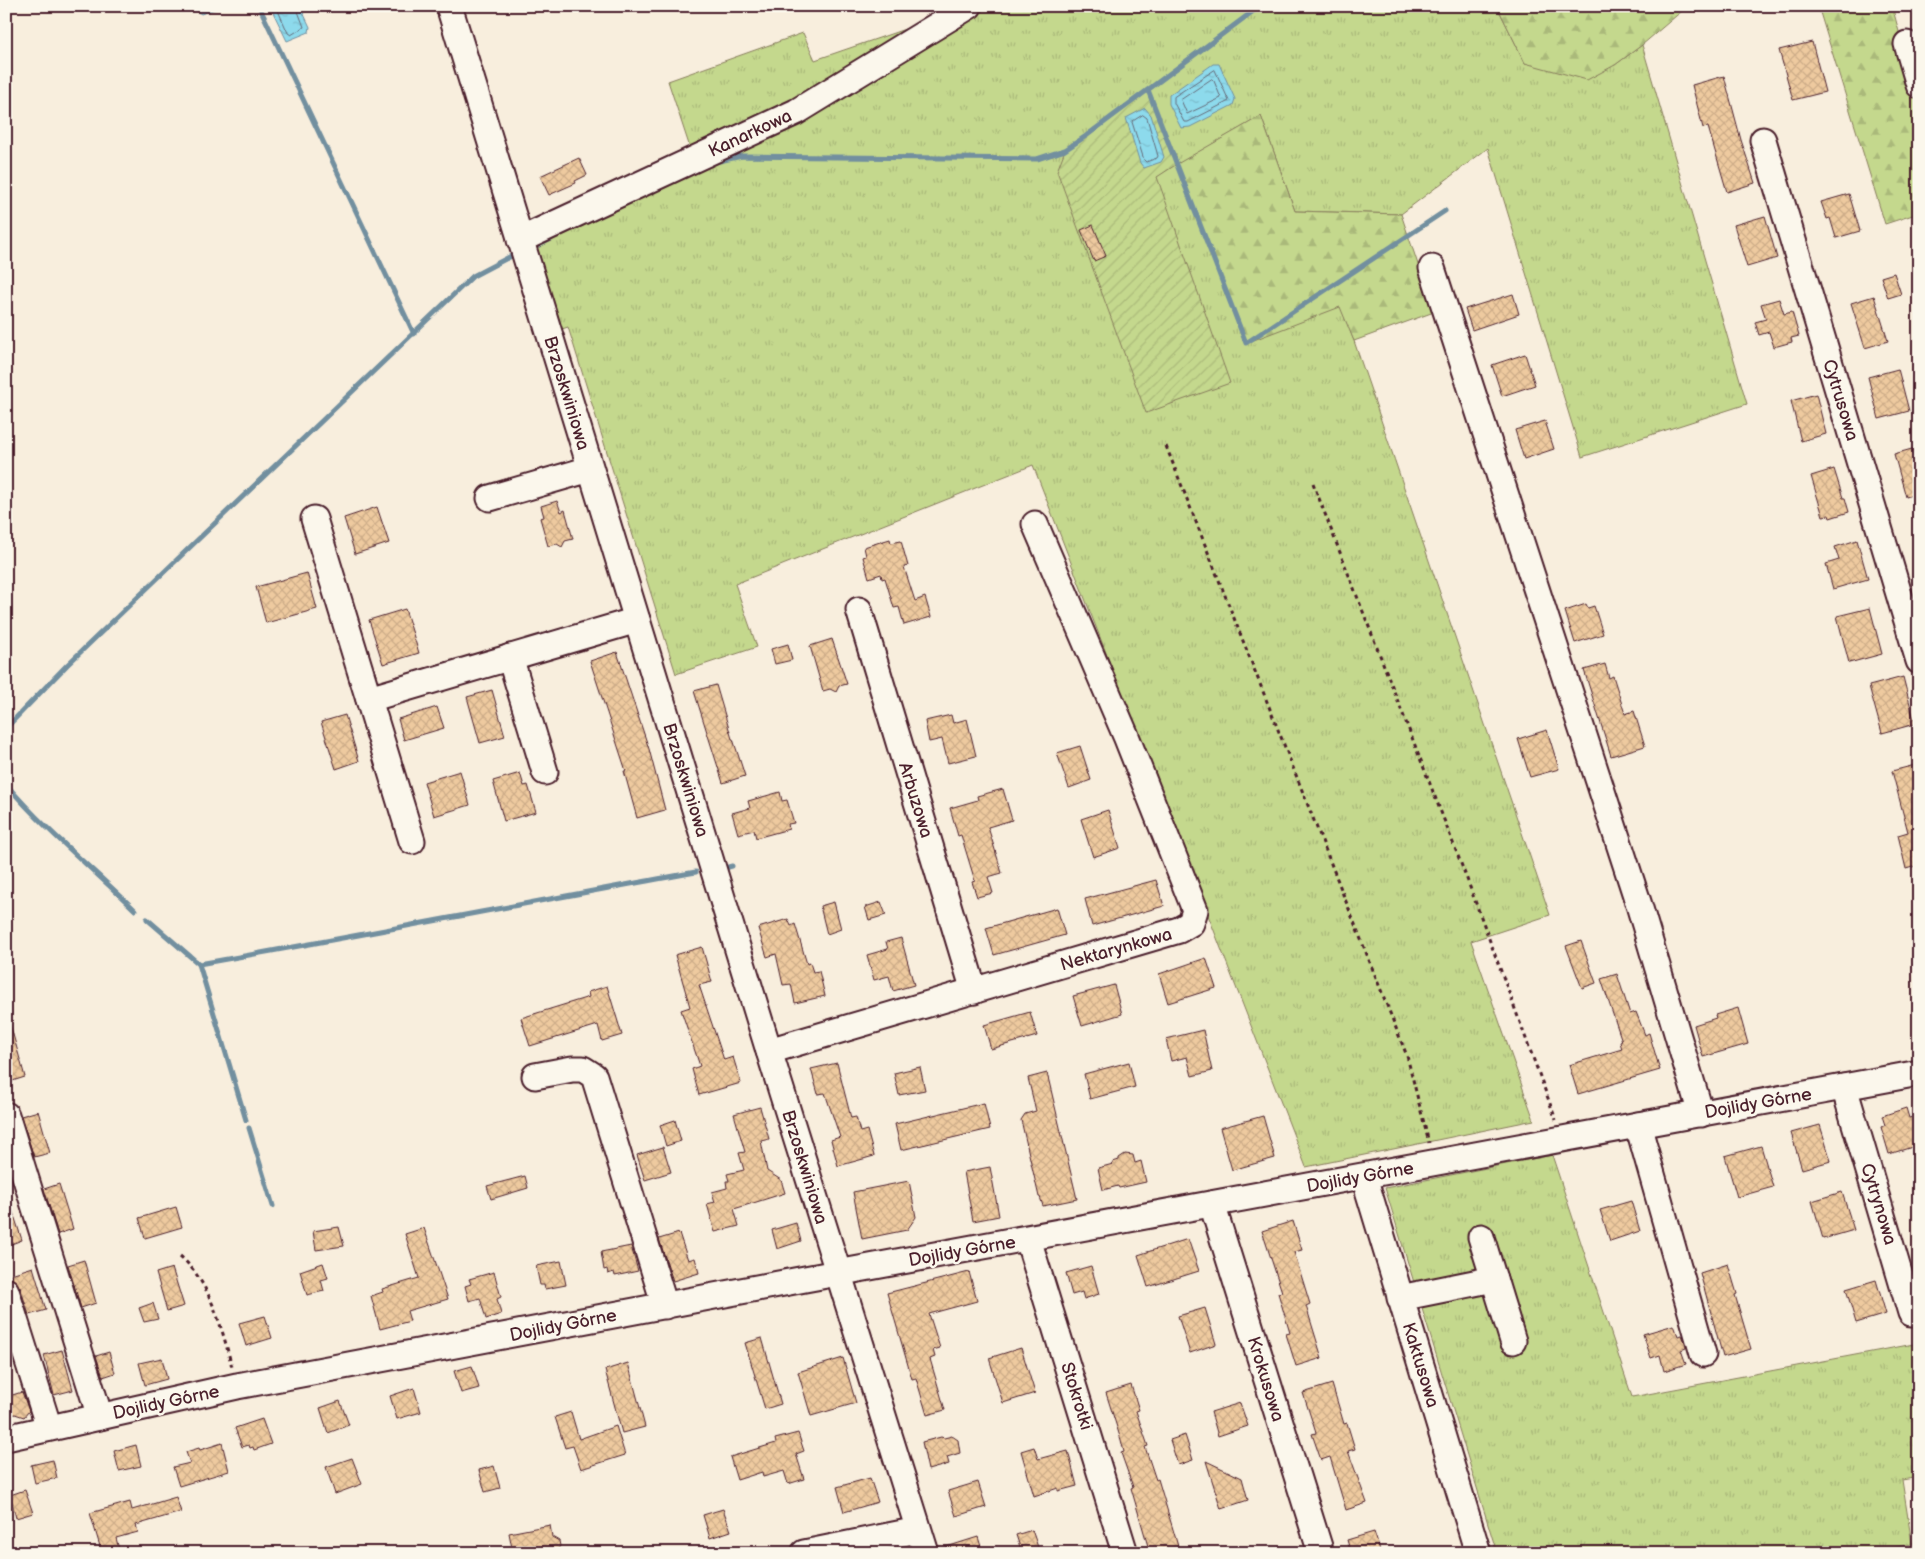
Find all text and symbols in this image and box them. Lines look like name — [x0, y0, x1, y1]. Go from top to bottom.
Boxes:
street label: Kanarkowa — [705, 105, 795, 162]
street label: Brzoskwiniowa — [539, 333, 594, 453]
street label: Cytrusowa — [1818, 357, 1863, 443]
street label: Brzoskwiniowa — [658, 720, 713, 840]
street label: Arbuzowa — [894, 760, 937, 841]
street label: Nektarynkowa — [1058, 924, 1174, 975]
street label: Dojlidy Górne — [1703, 1084, 1814, 1123]
street label: Brzoskwiniowa — [777, 1107, 832, 1227]
street label: Dojlidy Górne — [1305, 1158, 1416, 1197]
street label: Cytrynowa — [1856, 1161, 1901, 1248]
street label: Dojlidy Górne — [907, 1232, 1018, 1271]
street label: Dojlidy Górne — [508, 1305, 619, 1346]
street label: Kaktusowa — [1398, 1320, 1443, 1410]
street label: Krokusowa — [1243, 1334, 1288, 1424]
street label: Stokrotki — [1056, 1360, 1097, 1433]
street label: Dojlidy Górne — [111, 1381, 222, 1424]

